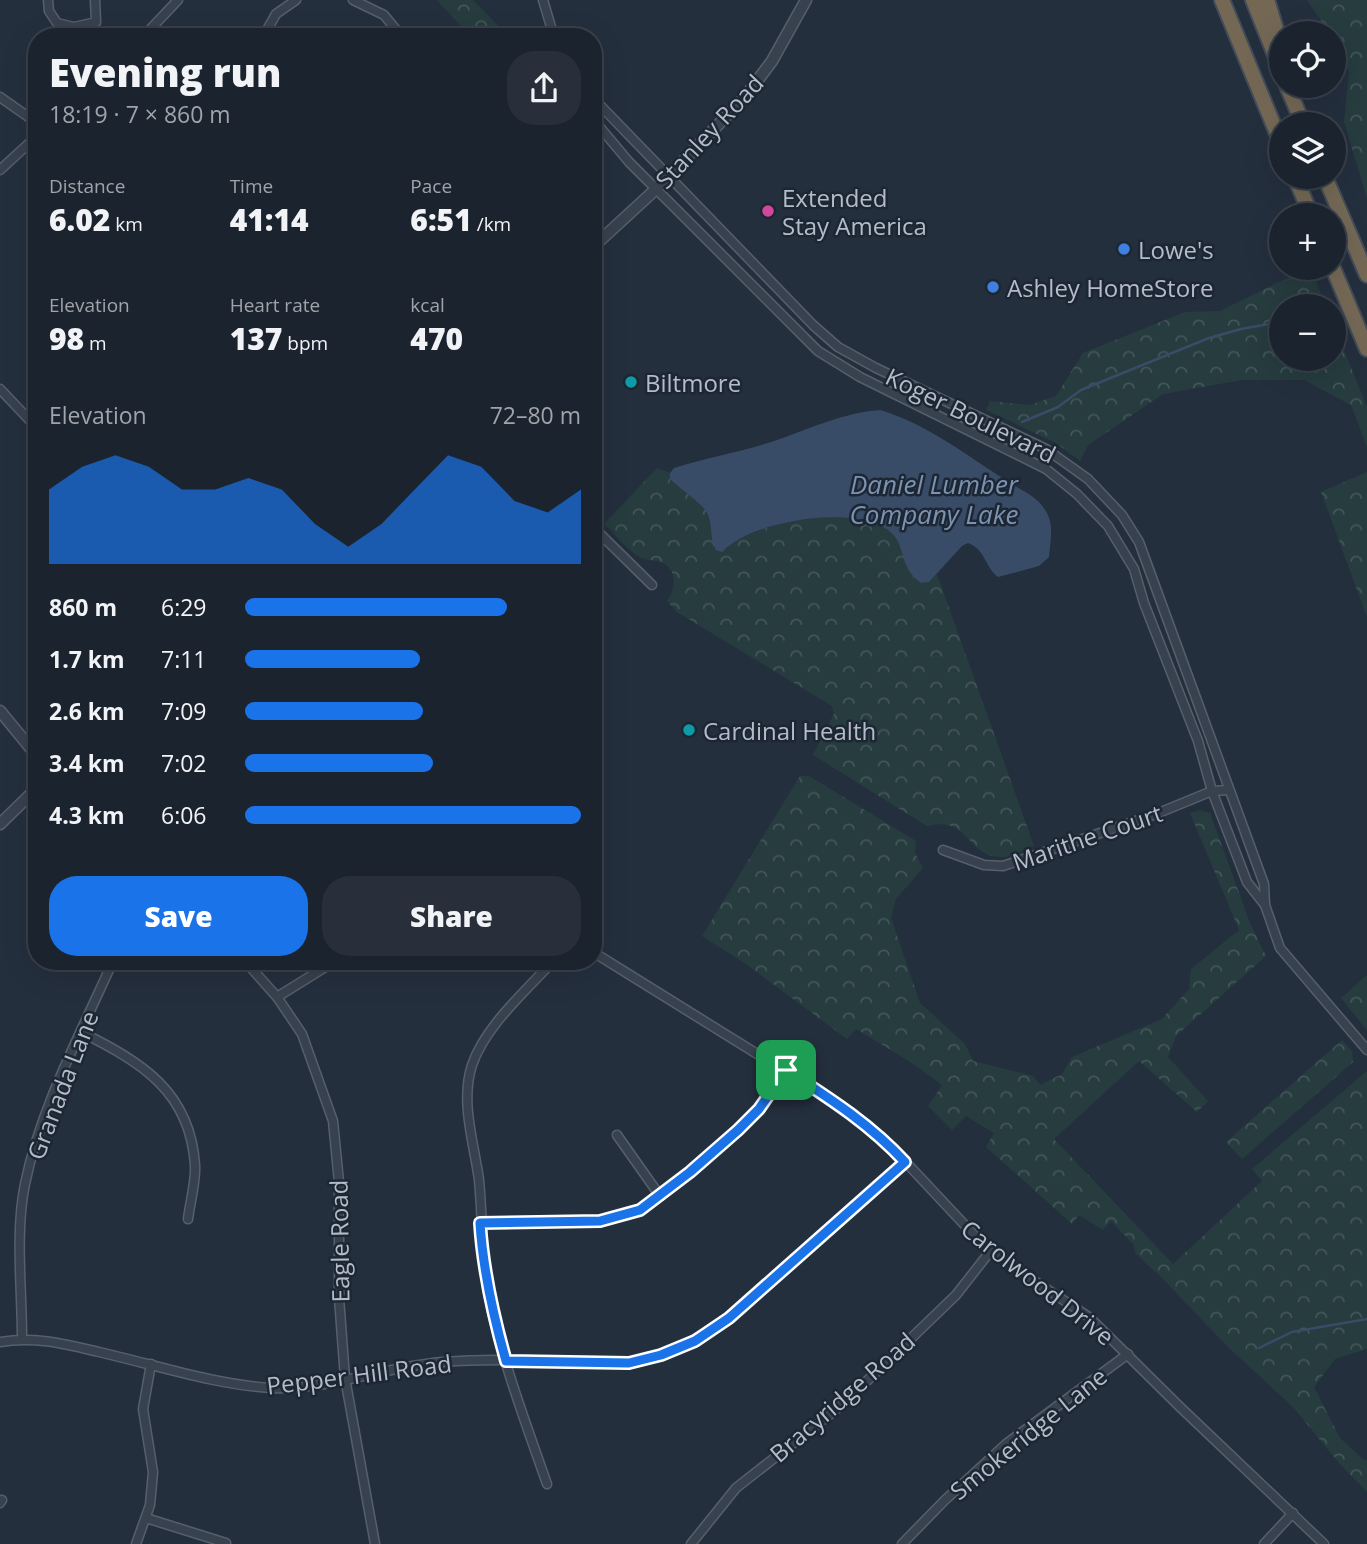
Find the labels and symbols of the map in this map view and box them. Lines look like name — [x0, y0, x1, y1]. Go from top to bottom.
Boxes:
street label: Stanley Road — [648, 67, 770, 195]
place label: Extended Stay America — [782, 181, 927, 242]
marker: Extended Stay America — [760, 203, 776, 219]
place label: Lowe's — [1138, 233, 1214, 266]
marker: Lowe's — [1116, 241, 1132, 257]
place label: Ashley HomeStore — [1007, 271, 1213, 304]
marker: Ashley HomeStore — [985, 279, 1001, 295]
street label: Koger Boulevard — [880, 359, 1062, 471]
place label: Biltmore — [645, 366, 741, 399]
marker: Biltmore — [623, 374, 639, 390]
water label: Daniel Lumber Company Lake — [850, 466, 1020, 532]
place label: Cardinal Health — [703, 714, 876, 747]
marker: Cardinal Health — [681, 722, 697, 738]
street label: Marithe Court — [1008, 796, 1166, 878]
street label: Granada Lane — [18, 1006, 106, 1164]
pin — [756, 1040, 816, 1100]
street label: Eagle Road — [321, 1179, 357, 1303]
street label: Carolwood Drive — [955, 1212, 1121, 1352]
street label: Bracyridge Road — [762, 1325, 922, 1469]
street label: Pepper Hill Road — [265, 1346, 453, 1402]
street label: Smokeridge Lane — [943, 1359, 1113, 1507]

